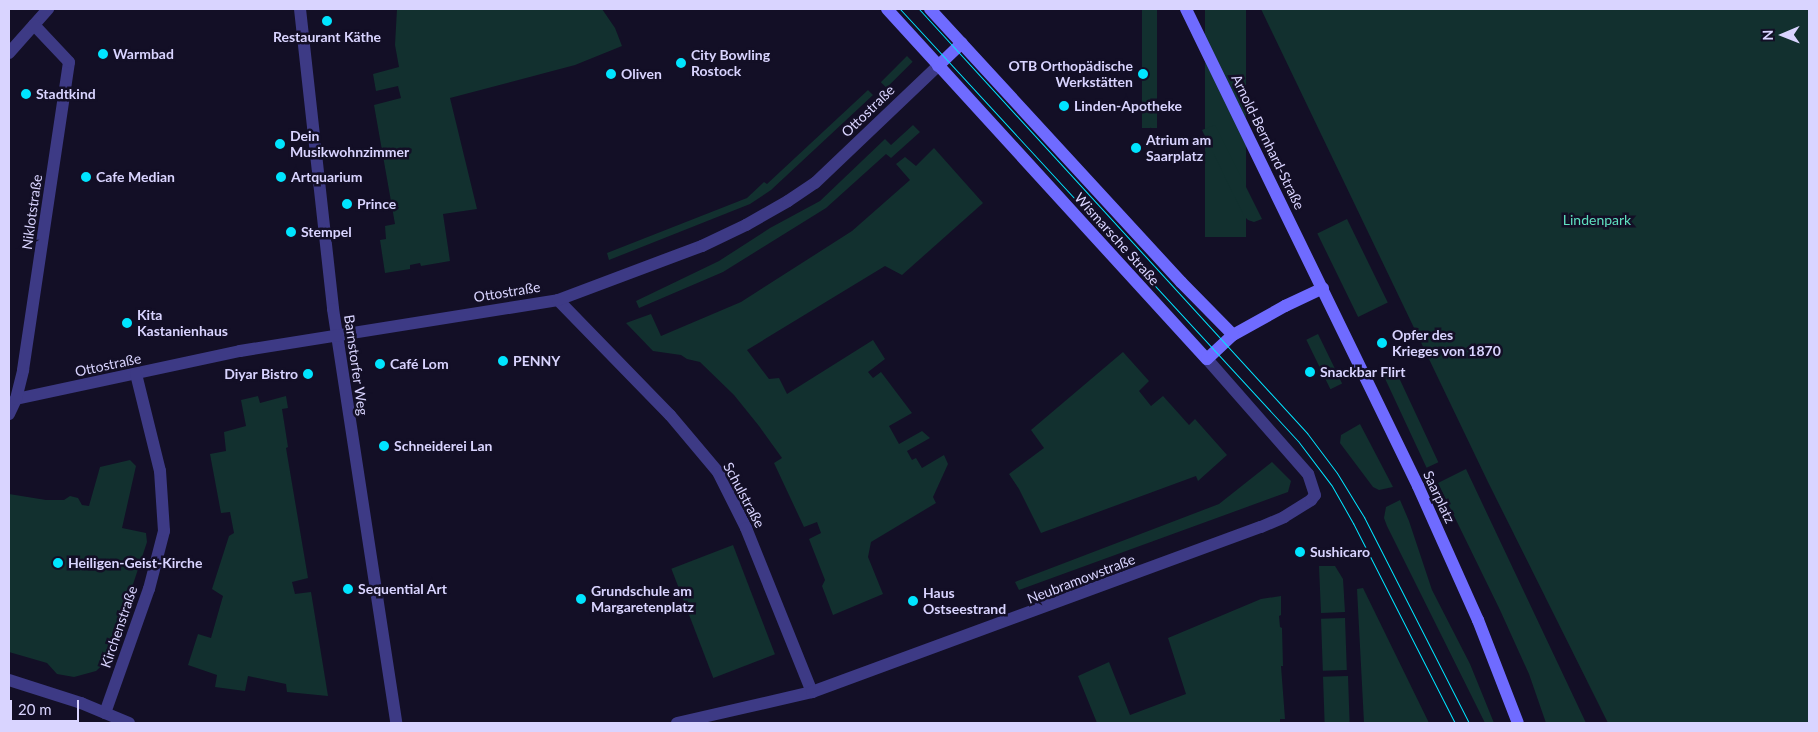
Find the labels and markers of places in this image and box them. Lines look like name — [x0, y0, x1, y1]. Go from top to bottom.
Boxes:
marker: Restaurant Käthe — [321, 15, 333, 27]
place label: Restaurant Käthe — [273, 29, 381, 45]
place label: Warmbad — [113, 46, 174, 62]
place label: City Bowling Rostock — [691, 47, 770, 80]
marker: Warmbad — [97, 48, 109, 60]
marker: City Bowling Rostock — [675, 57, 687, 69]
place label: OTB Orthopädische Werkstätten — [1009, 58, 1133, 90]
place label: Oliven — [621, 66, 662, 82]
marker: Oliven — [605, 68, 617, 80]
marker: OTB Orthopädische Werkstätten — [1137, 68, 1149, 80]
place label: Stadtkind — [36, 86, 96, 102]
marker: Stadtkind — [20, 88, 32, 100]
place label: Linden-Apotheke — [1074, 98, 1182, 114]
marker: Linden-Apotheke — [1058, 100, 1070, 112]
place label: Dein Musikwohnzimmer — [290, 128, 409, 160]
place label: Atrium am Saarplatz — [1146, 132, 1211, 164]
marker: Dein Musikwohnzimmer — [274, 138, 286, 150]
marker: Atrium am Saarplatz — [1130, 142, 1142, 154]
place label: Cafe Median — [96, 169, 175, 185]
place label: Artquarium — [291, 169, 362, 185]
marker: Cafe Median — [80, 171, 92, 183]
marker: Artquarium — [275, 171, 287, 183]
place label: Prince — [357, 196, 396, 212]
marker: Prince — [341, 198, 353, 210]
place label: Stempel — [301, 224, 352, 240]
marker: Stempel — [285, 226, 297, 238]
place label: Kita Kastanienhaus — [137, 307, 228, 340]
marker: Kita Kastanienhaus — [121, 317, 133, 329]
place label: Opfer des Krieges von 1870 — [1392, 327, 1501, 360]
marker: Opfer des Krieges von 1870 — [1376, 337, 1388, 349]
place label: PENNY — [513, 353, 560, 369]
marker: PENNY — [497, 355, 509, 367]
place label: Café Lom — [390, 356, 449, 372]
marker: Café Lom — [374, 358, 386, 370]
place label: Snackbar Flirt — [1320, 364, 1406, 380]
place label: Diyar Bistro — [224, 366, 298, 382]
marker: Snackbar Flirt — [1304, 366, 1316, 378]
marker: Diyar Bistro — [302, 368, 314, 380]
place label: Schneiderei Lan — [394, 438, 492, 454]
marker: Schneiderei Lan — [378, 440, 390, 452]
place label: Sushicaro — [1310, 544, 1370, 560]
marker: Sushicaro — [1294, 546, 1306, 558]
place label: Heiligen-Geist-Kirche — [68, 555, 202, 571]
marker: Heiligen-Geist-Kirche — [52, 557, 64, 569]
place label: Sequential Art — [358, 581, 447, 597]
marker: Sequential Art — [342, 583, 354, 595]
place label: Grundschule am Margaretenplatz — [591, 583, 694, 616]
place label: Haus Ostseestrand — [923, 585, 1006, 618]
marker: Grundschule am Margaretenplatz — [575, 593, 587, 605]
marker: Haus Ostseestrand — [907, 595, 919, 607]

